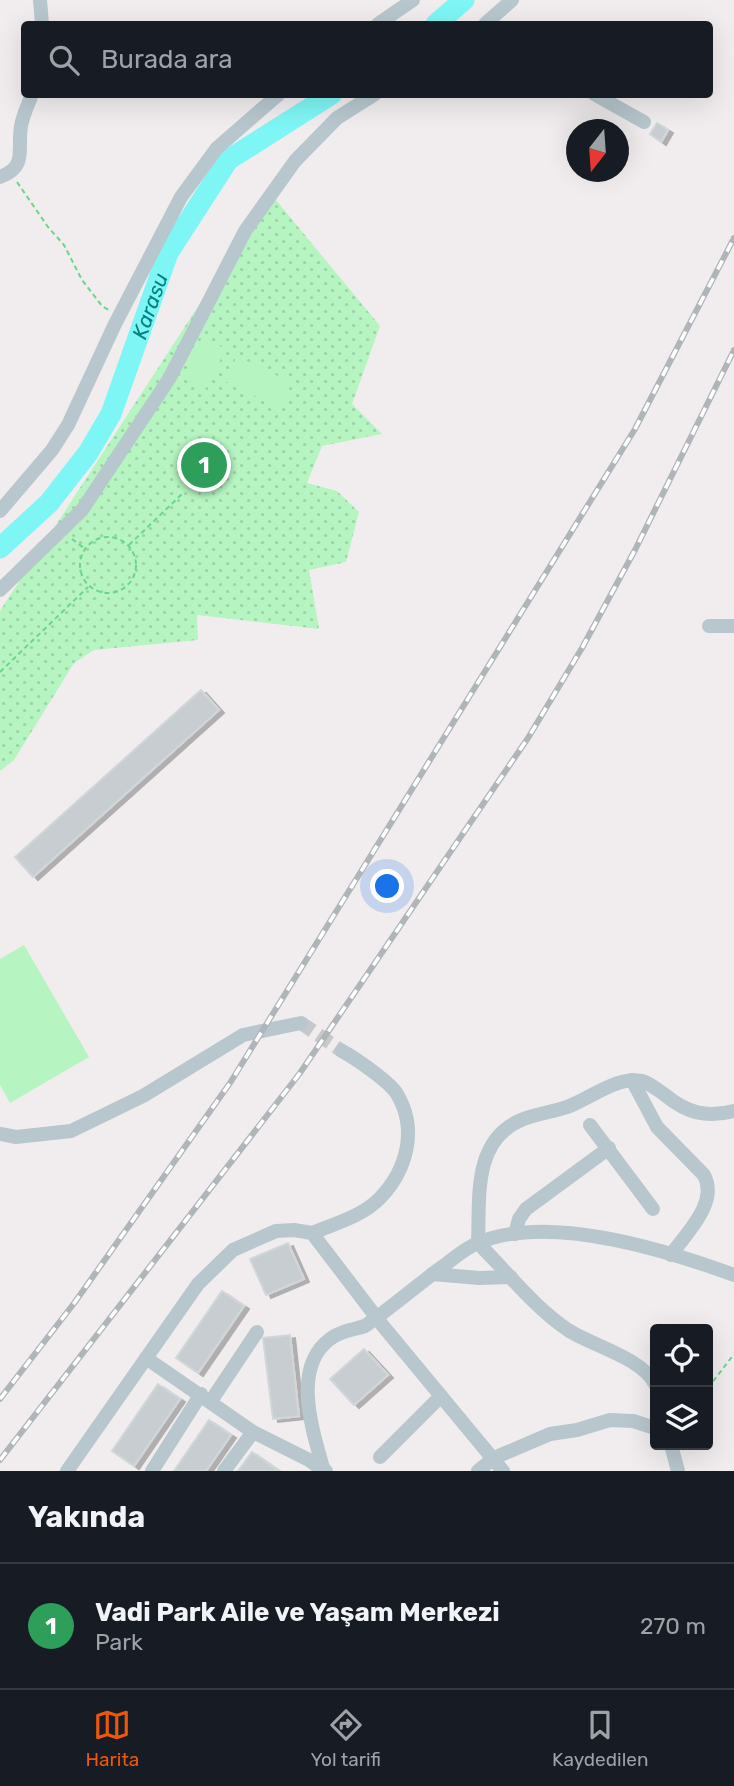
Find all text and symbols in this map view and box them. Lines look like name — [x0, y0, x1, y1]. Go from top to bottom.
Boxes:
search box — [21, 21, 713, 98]
icon: search — [45, 41, 83, 79]
text: Burada ara — [101, 44, 233, 75]
north arrow — [566, 119, 629, 182]
water label: Karasu — [126, 269, 173, 342]
pin: 1 — [181, 439, 227, 491]
your location — [370, 869, 404, 903]
map controls — [650, 1324, 713, 1450]
button: locate — [650, 1324, 713, 1387]
button: layers — [650, 1387, 713, 1450]
text: Yakında — [28, 1499, 145, 1535]
text: Vadi Park Aile ve Yaşam Merkezi — [95, 1597, 500, 1628]
text: 1 — [45, 1612, 57, 1640]
text: 270 m — [640, 1612, 706, 1640]
text: Park — [95, 1628, 143, 1656]
tab: Harita — [86, 1706, 139, 1771]
tab: Yol tarifi — [310, 1706, 381, 1771]
tab: Kaydedilen — [552, 1706, 648, 1771]

